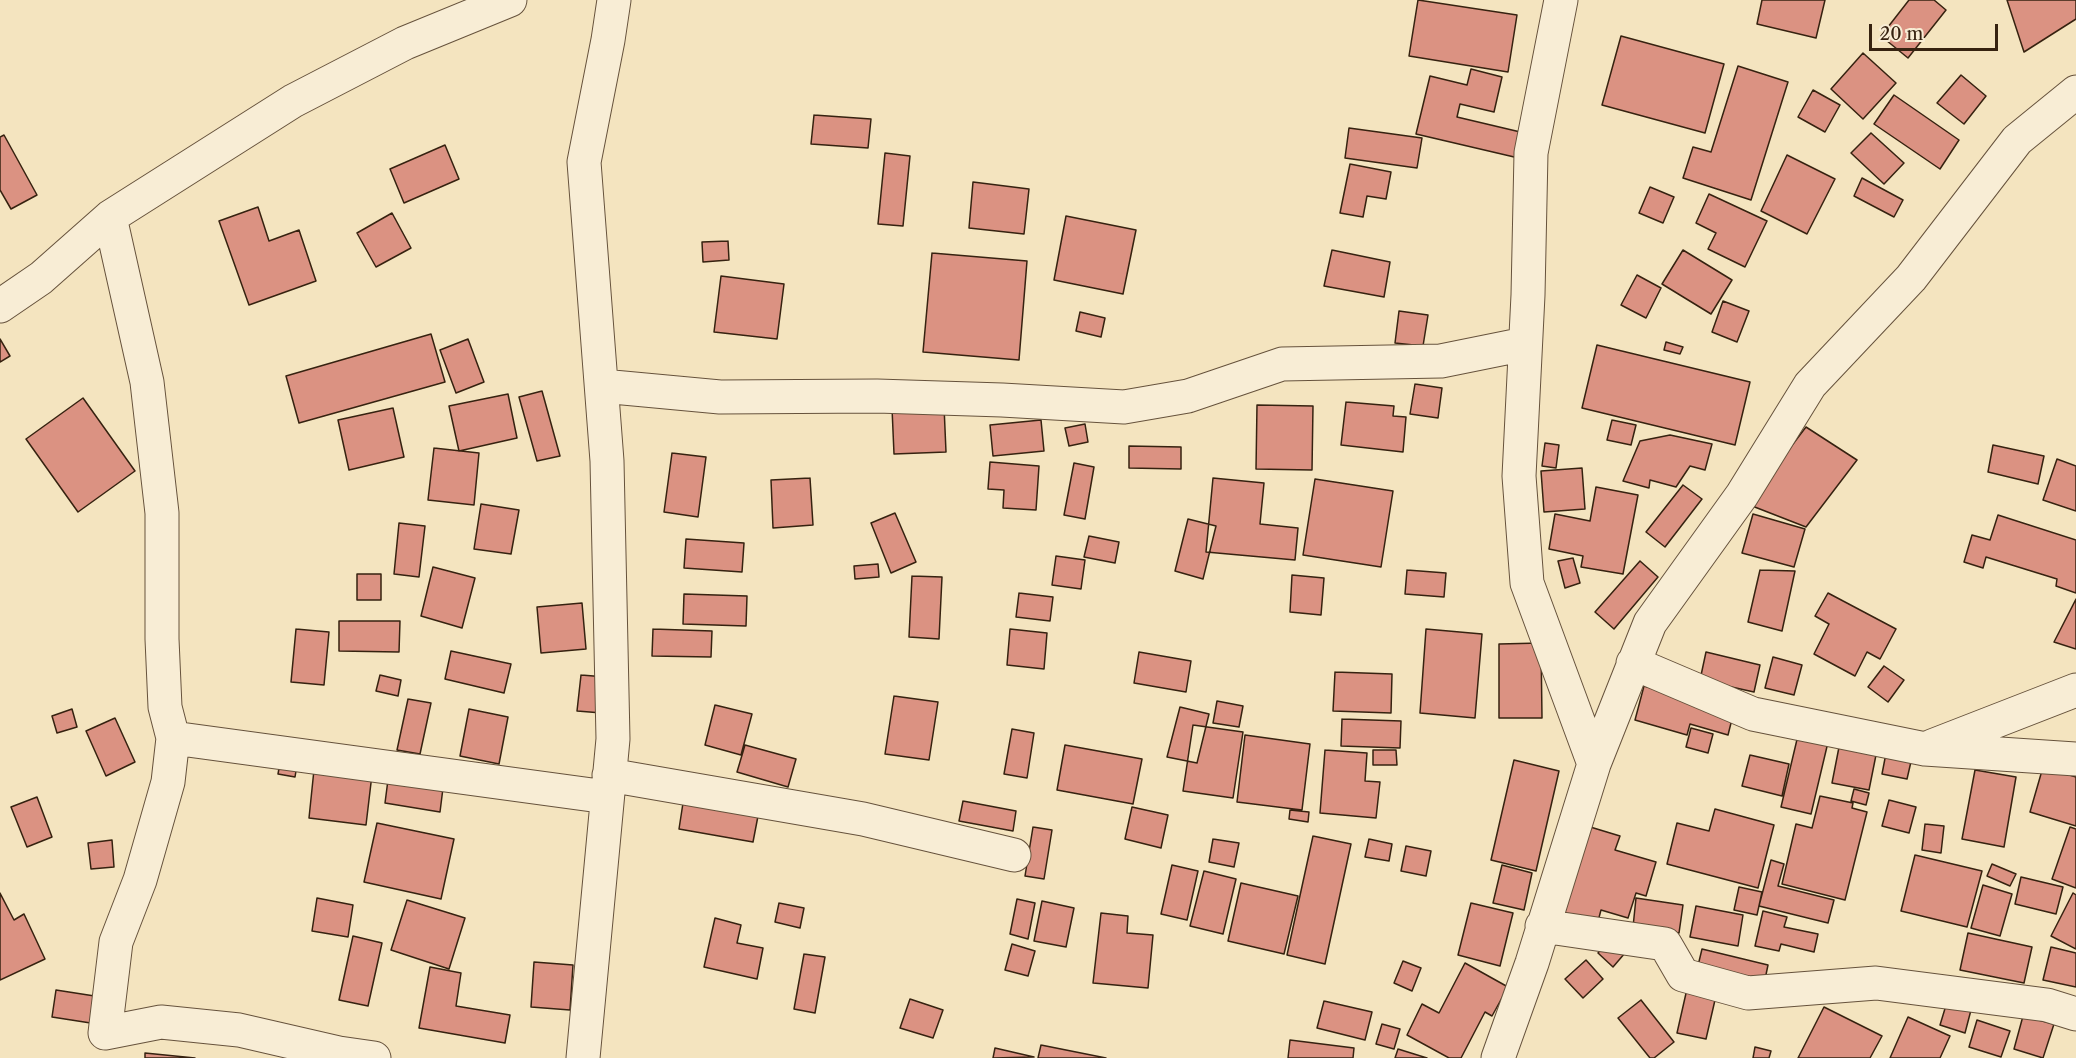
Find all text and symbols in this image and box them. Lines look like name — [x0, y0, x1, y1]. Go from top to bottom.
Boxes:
scale bar — [1872, 12, 2001, 50]
text: 20 m — [1880, 23, 1923, 45]

